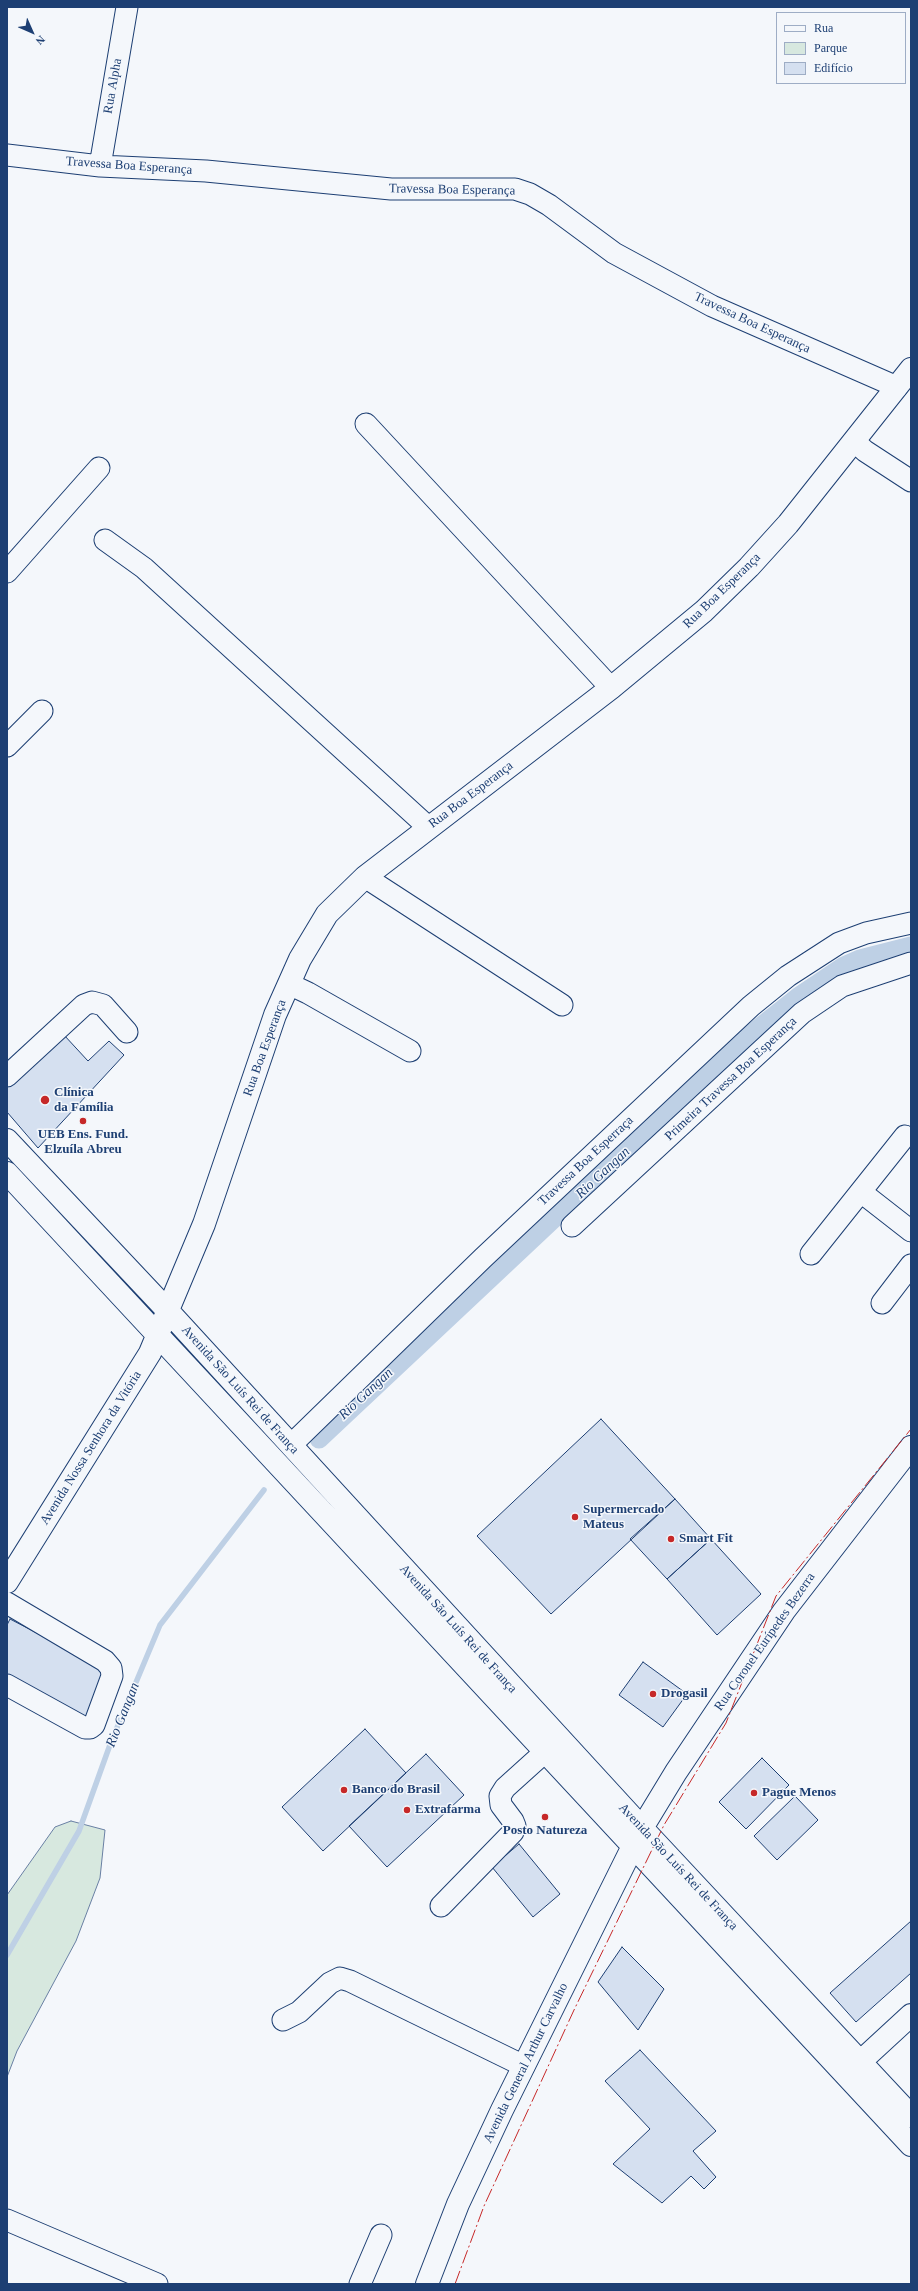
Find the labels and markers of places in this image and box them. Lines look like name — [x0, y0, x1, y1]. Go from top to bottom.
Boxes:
place label: Clínica da Família — [54, 1085, 114, 1116]
marker: Clínica da Família — [39, 1094, 51, 1106]
marker: UEB Ens. Fund. Elzuíla Abreu — [78, 1116, 88, 1126]
place label: UEB Ens. Fund. Elzuíla Abreu — [38, 1127, 128, 1158]
place label: Supermercado Mateus — [583, 1502, 664, 1533]
marker: Supermercado Mateus — [570, 1512, 580, 1522]
place label: Smart Fit — [679, 1531, 733, 1547]
marker: Smart Fit — [666, 1534, 676, 1544]
place label: Drogasil — [661, 1686, 708, 1702]
marker: Drogasil — [648, 1689, 658, 1699]
place label: Banco do Brasil — [352, 1782, 440, 1798]
marker: Banco do Brasil — [339, 1785, 349, 1795]
place label: Pague Menos — [762, 1785, 836, 1801]
marker: Pague Menos — [749, 1788, 759, 1798]
place label: Extrafarma — [415, 1802, 481, 1818]
marker: Extrafarma — [402, 1805, 412, 1815]
marker: Posto Natureza — [540, 1812, 550, 1822]
place label: Posto Natureza — [503, 1823, 587, 1839]

